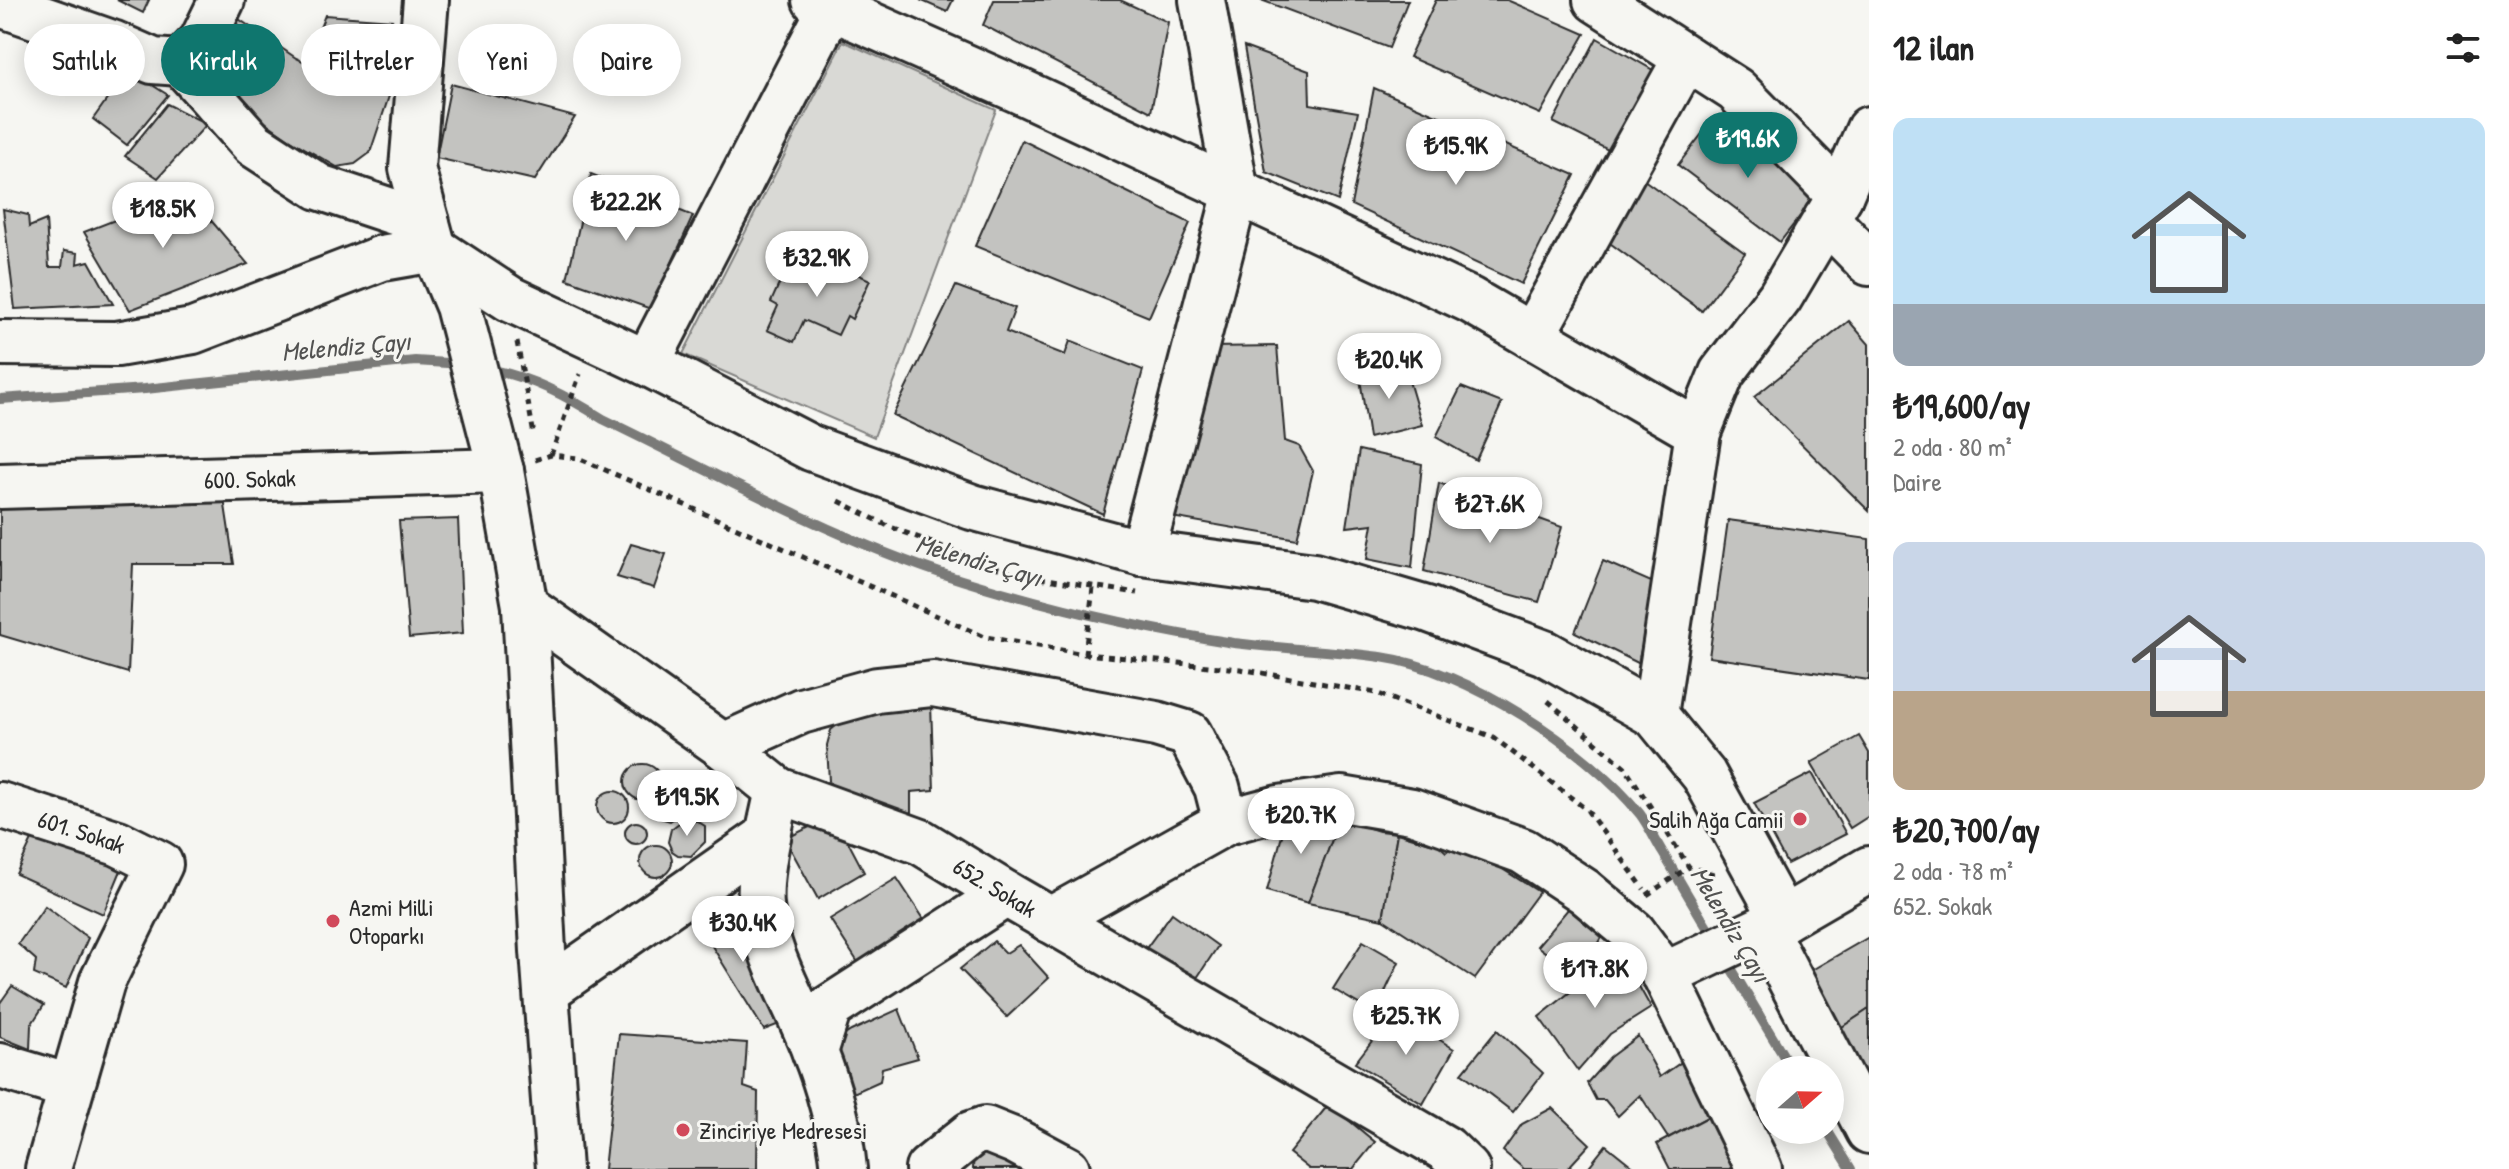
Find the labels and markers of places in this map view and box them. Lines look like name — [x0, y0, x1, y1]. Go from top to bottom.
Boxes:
pin: ₺19.6K — [1683, 112, 1813, 180]
pin: ₺15.9K — [1391, 119, 1521, 187]
pin: ₺22.2K — [561, 175, 691, 243]
pin: ₺18.5K — [98, 182, 228, 250]
pin: ₺32.9K — [752, 231, 882, 299]
pin: ₺20.4K — [1324, 333, 1454, 401]
pin: ₺27.6K — [1425, 477, 1555, 545]
pin: ₺19.5K — [622, 770, 752, 838]
pin: ₺20.7K — [1236, 788, 1366, 856]
place label: Salih Ağa Camii — [1649, 803, 1784, 835]
marker: Salih Ağa Camii — [1791, 810, 1809, 828]
place label: Azmi Milli Otoparkı — [349, 891, 434, 951]
pin: ₺30.4K — [678, 896, 808, 964]
marker: Azmi Milli Otoparkı — [324, 912, 342, 930]
pin: ₺17.8K — [1530, 942, 1660, 1010]
pin: ₺25.7K — [1341, 989, 1471, 1057]
place label: Zinciriye Medresesi — [699, 1114, 867, 1146]
marker: Zinciriye Medresesi — [674, 1121, 692, 1139]

